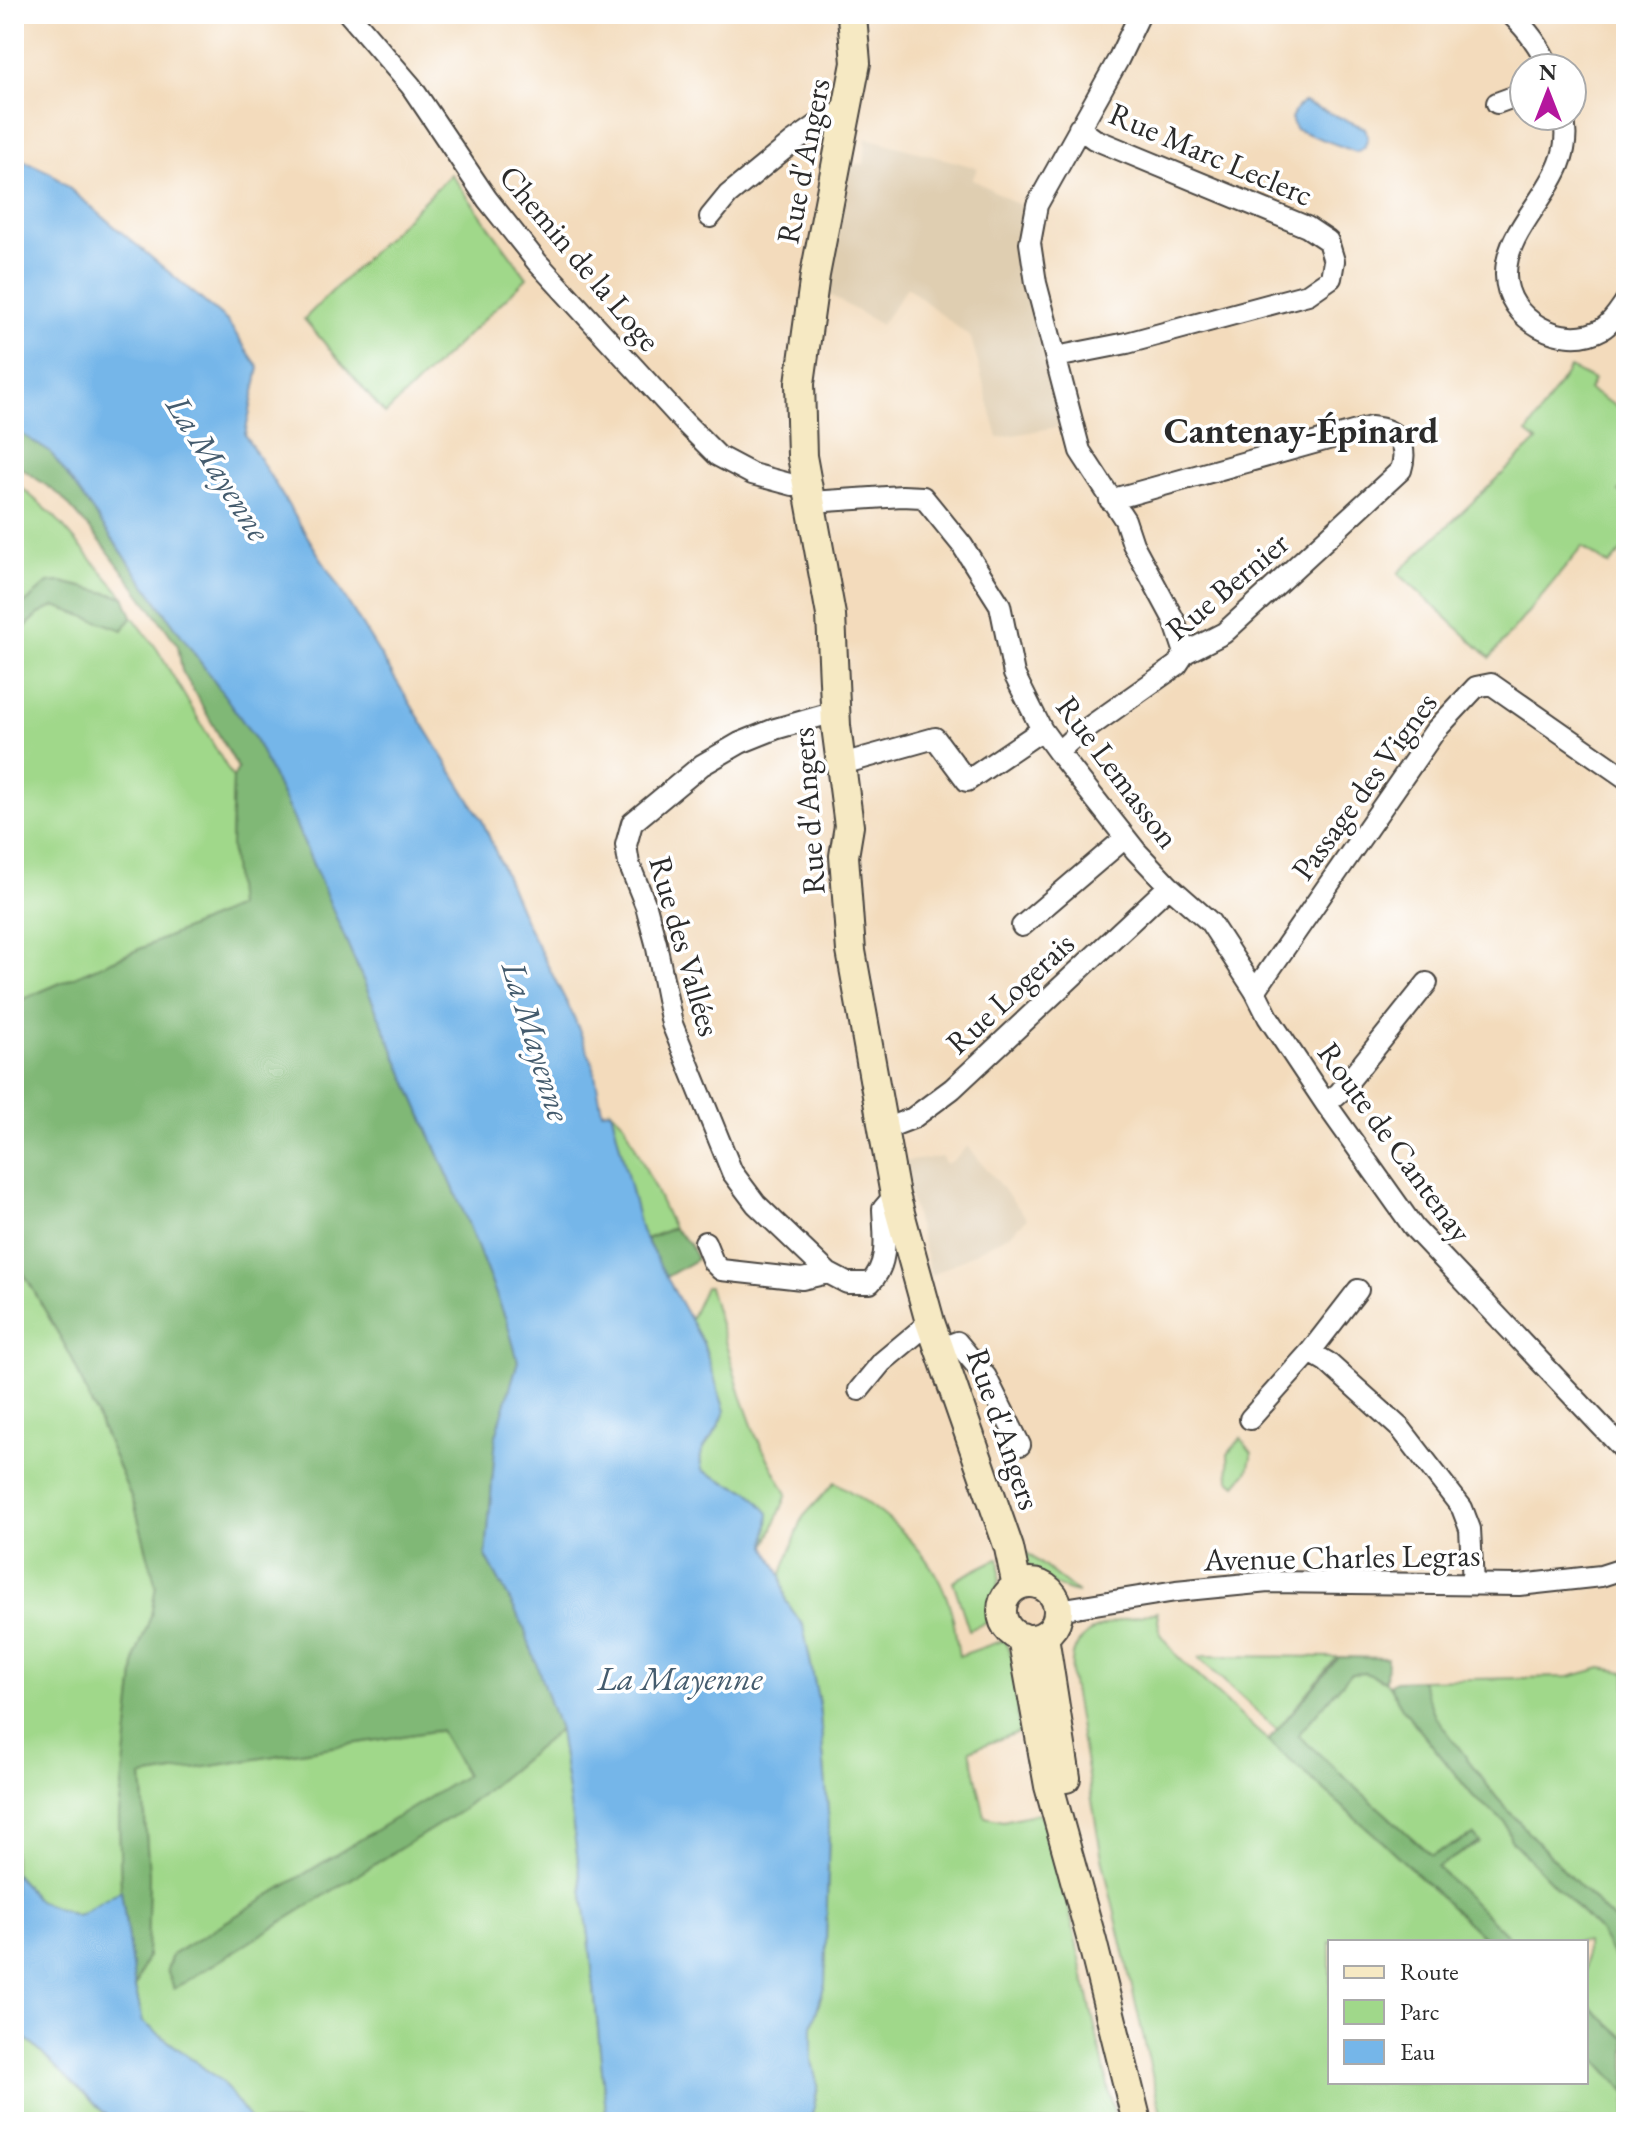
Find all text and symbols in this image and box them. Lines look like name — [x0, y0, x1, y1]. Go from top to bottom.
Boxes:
north arrow — [1508, 52, 1588, 132]
text: N — [1539, 58, 1557, 87]
street label: Rue d'Angers — [766, 75, 840, 247]
street label: Rue Marc Leclerc — [1103, 92, 1319, 216]
street label: Chemin de la Loge — [490, 156, 670, 360]
water label: La Mayenne — [156, 385, 282, 550]
district label: Cantenay-Épinard — [1164, 407, 1438, 454]
street label: Rue Bernier — [1157, 522, 1298, 650]
street label: Passage des Vignes — [1282, 684, 1446, 888]
street label: Rue Lemasson — [1047, 687, 1189, 857]
street label: Rue d'Angers — [781, 726, 835, 896]
street label: Rue des Vallées — [639, 851, 731, 1041]
street label: Rue Logerais — [937, 923, 1083, 1063]
water label: La Mayenne — [492, 955, 582, 1127]
street label: Route de Cantenay — [1308, 1033, 1482, 1251]
street label: Rue d'Angers — [957, 1343, 1051, 1515]
street label: Avenue Charles Legras — [1202, 1534, 1481, 1580]
water label: La Mayenne — [596, 1656, 763, 1700]
legend — [1328, 1940, 1588, 2084]
text: Route — [1400, 1956, 1459, 1987]
text: Parc — [1400, 1996, 1439, 2027]
text: Eau — [1400, 2036, 1436, 2067]

